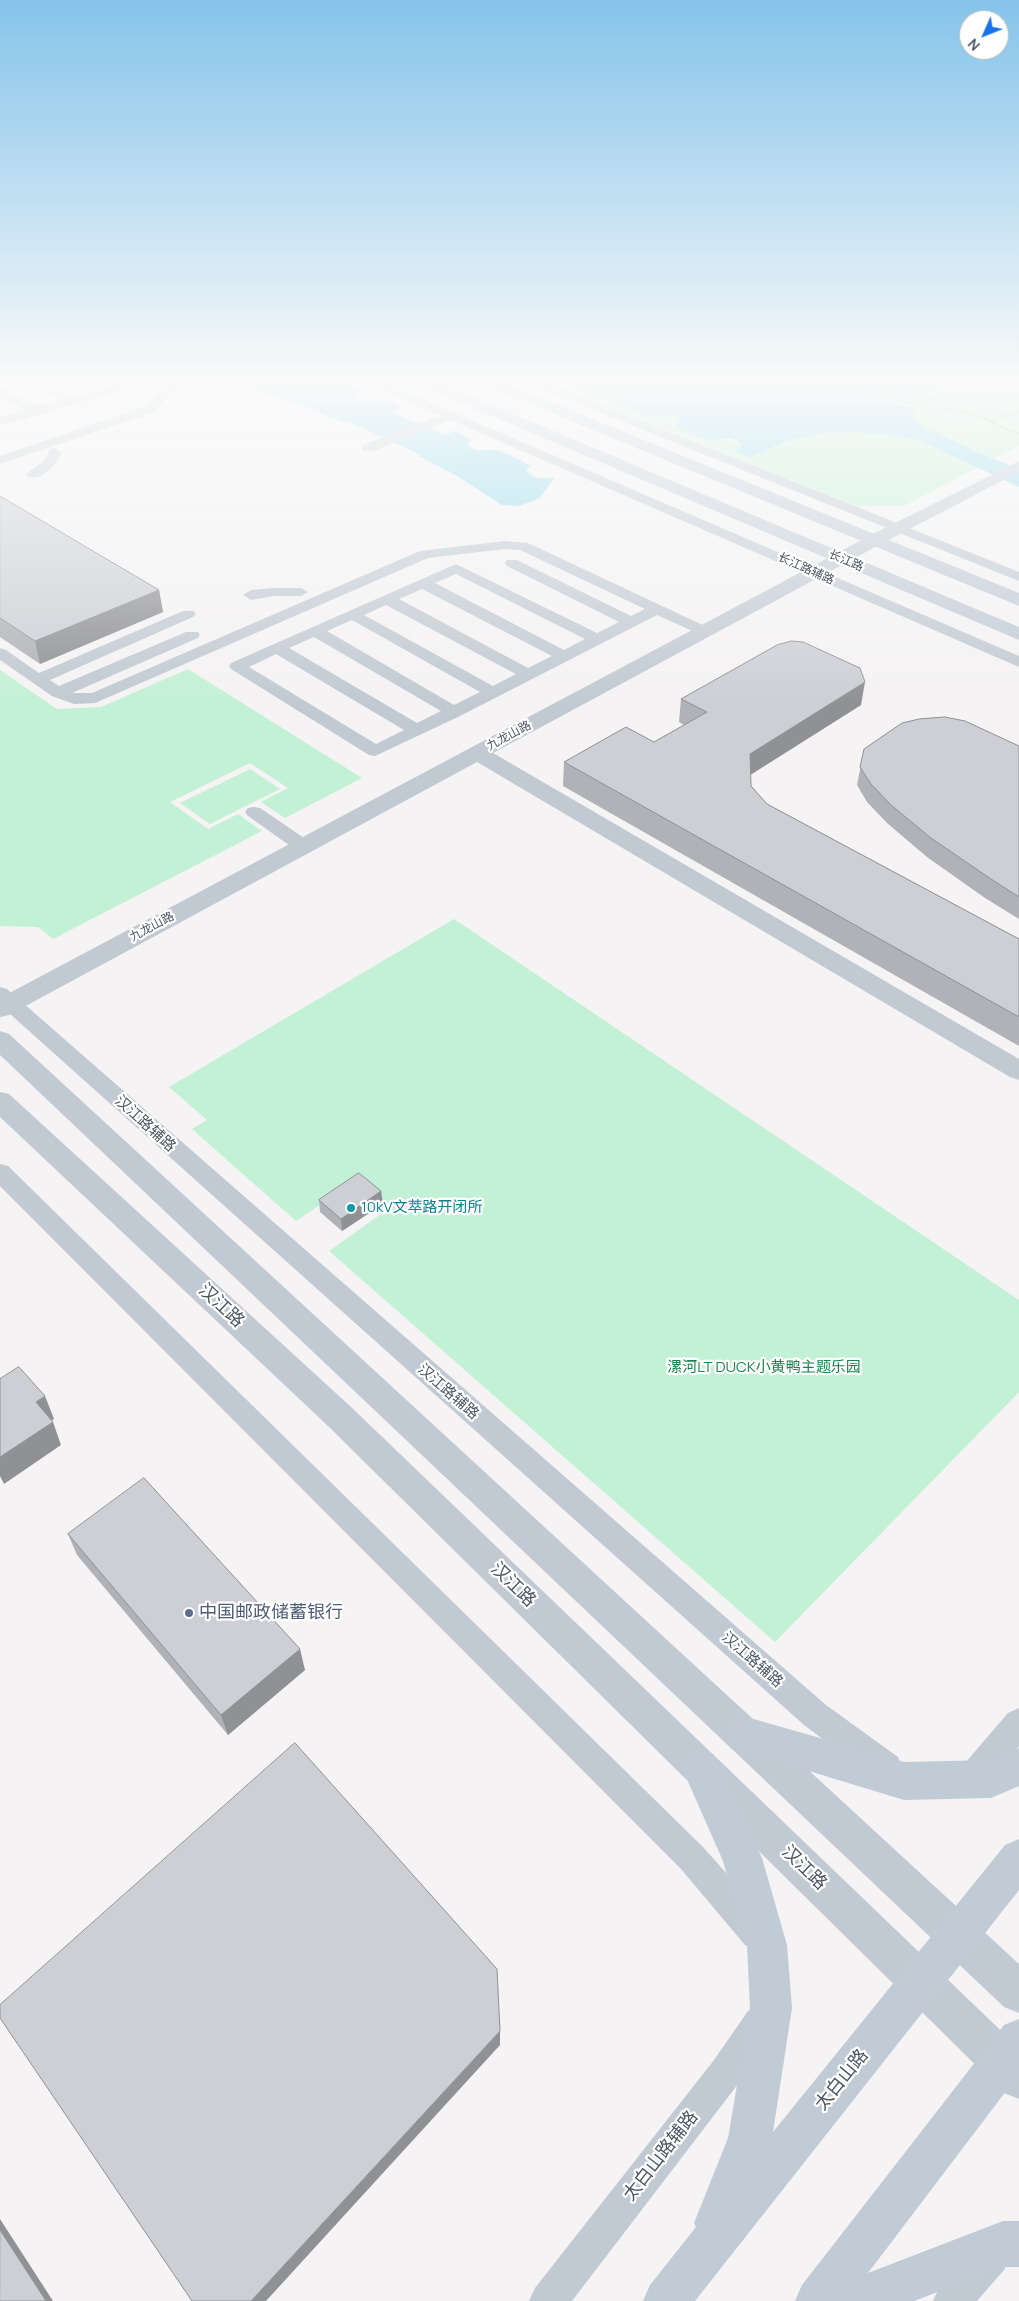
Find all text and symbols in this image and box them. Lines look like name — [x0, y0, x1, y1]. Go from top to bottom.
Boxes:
north arrow — [959, 10, 1009, 60]
text: N — [963, 35, 984, 55]
street label: 长江路 — [827, 547, 865, 575]
street label: 长江路辅路 — [776, 550, 836, 588]
street label: 九龙山路 — [484, 718, 534, 754]
street label: 九龙山路 — [127, 909, 177, 945]
street label: 汉江路辅路 — [111, 1092, 179, 1156]
place label: 10kV文萃路开闭所 — [361, 1199, 482, 1217]
marker: 10kV文萃路开闭所 — [345, 1202, 357, 1214]
street label: 汉江路 — [194, 1280, 248, 1332]
park label: 漯河LT DUCK小黄鸭主题乐园 — [667, 1359, 861, 1377]
street label: 汉江路辅路 — [414, 1361, 482, 1423]
street label: 汉江路 — [486, 1558, 540, 1612]
place label: 中国邮政储蓄银行 — [199, 1602, 343, 1624]
marker: 中国邮政储蓄银行 — [183, 1607, 195, 1619]
street label: 汉江路辅路 — [718, 1629, 786, 1691]
street label: 汉江路 — [777, 1841, 831, 1895]
street label: 太白山路 — [811, 2045, 873, 2115]
street label: 太白山路辅路 — [619, 2107, 703, 2205]

